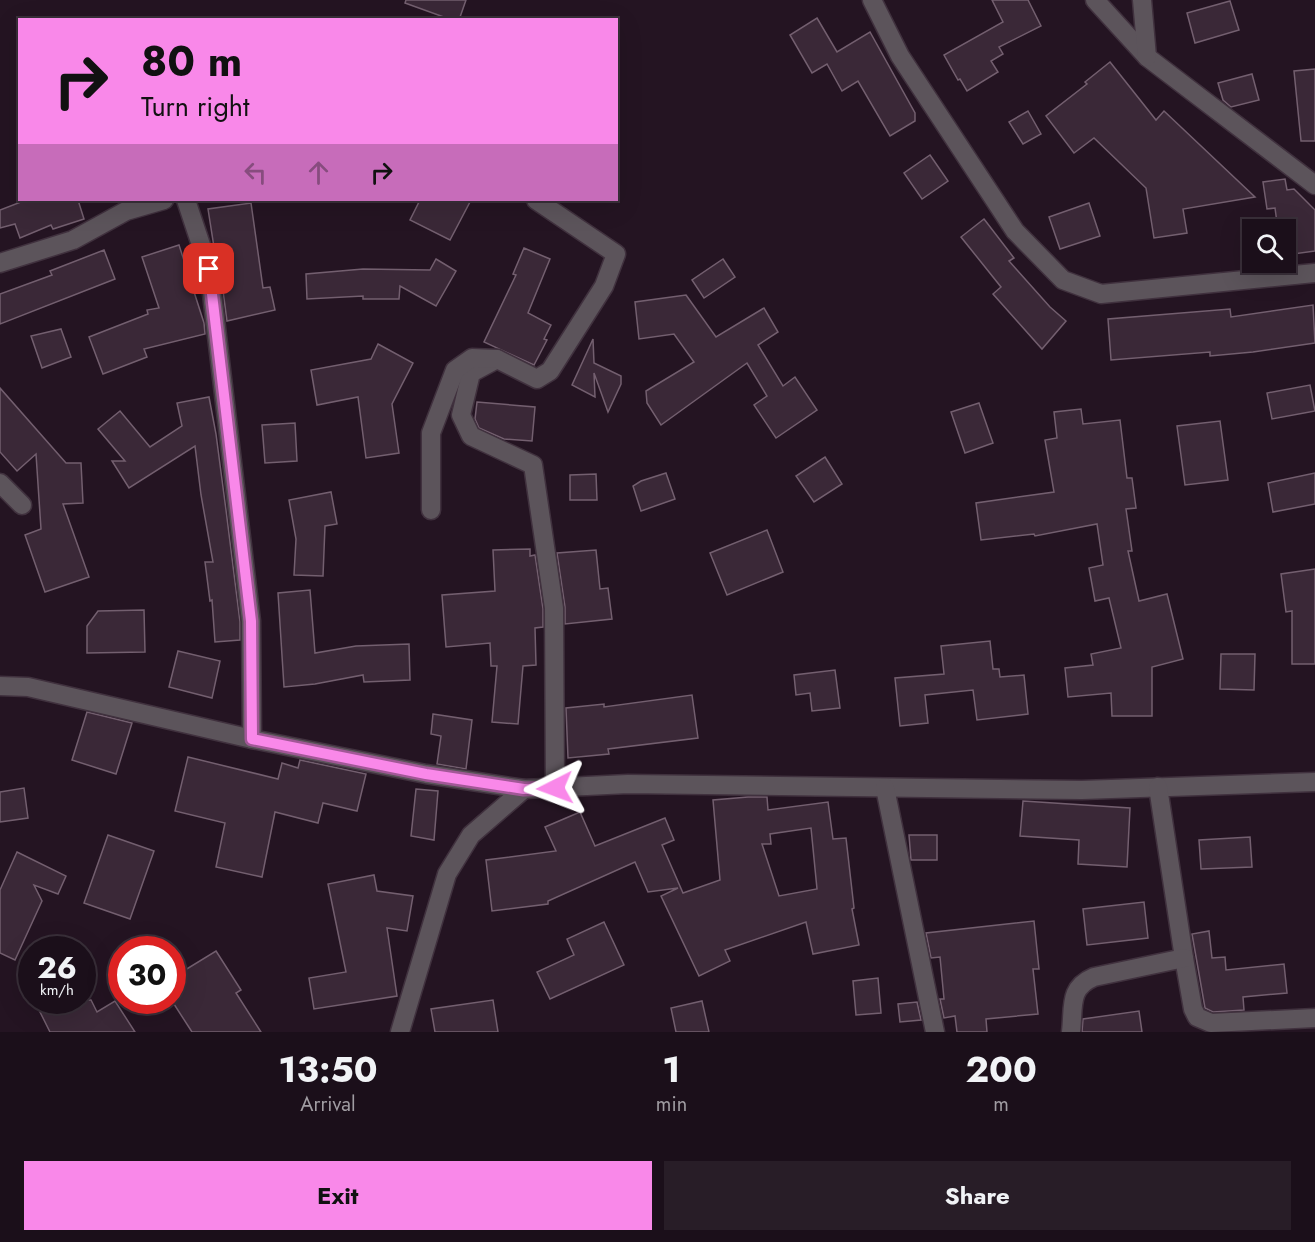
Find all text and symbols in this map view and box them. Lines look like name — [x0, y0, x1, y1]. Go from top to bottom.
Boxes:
text: 80 m — [141, 31, 242, 92]
icon: right — [42, 42, 120, 120]
text: Turn right — [141, 87, 249, 126]
icon: left — [239, 156, 272, 189]
icon: ahead — [302, 156, 335, 189]
icon: right — [365, 156, 398, 189]
map controls — [1242, 219, 1296, 273]
button: search — [1242, 219, 1296, 273]
pin — [183, 243, 234, 294]
icon: arrive — [192, 252, 225, 285]
position arrow — [523, 756, 587, 820]
speed limit sign: 30 — [108, 936, 186, 1014]
text: 26 — [37, 946, 77, 989]
text: km/h — [40, 979, 74, 1001]
text: 13:50 — [278, 1043, 378, 1095]
text: 1 — [662, 1043, 681, 1095]
text: 200 — [965, 1043, 1037, 1095]
text: Arrival — [300, 1090, 356, 1119]
text: min — [656, 1090, 687, 1119]
text: m — [993, 1090, 1009, 1119]
button: Exit — [24, 1161, 652, 1230]
button: Share — [664, 1161, 1291, 1230]

